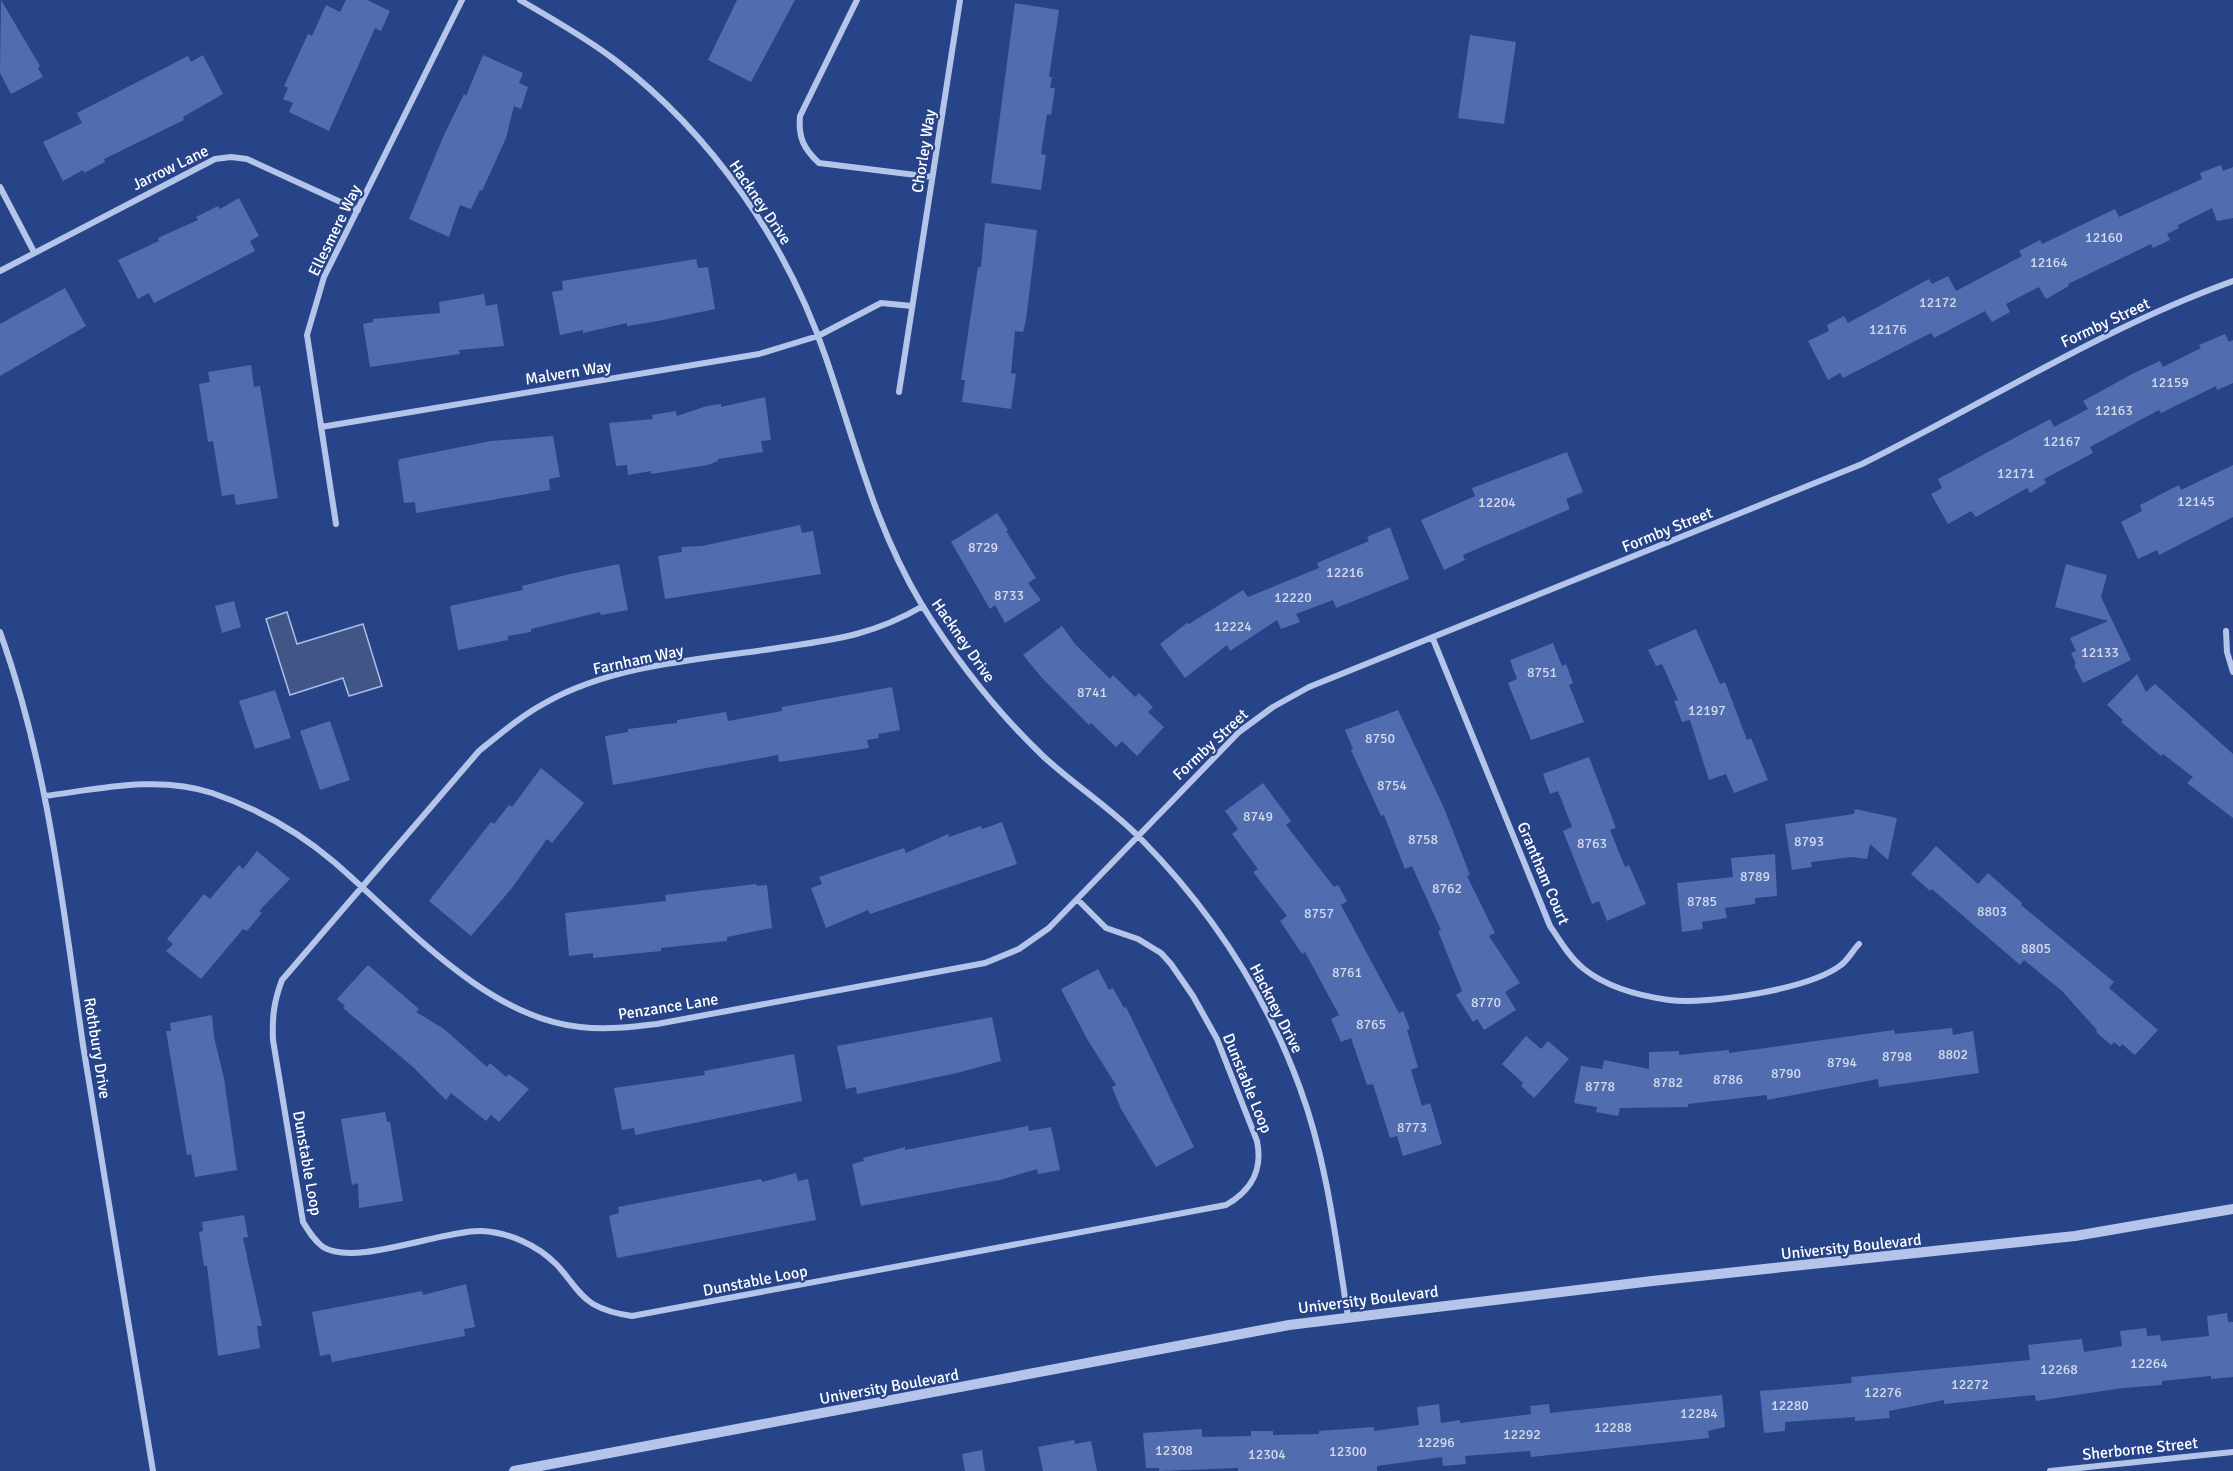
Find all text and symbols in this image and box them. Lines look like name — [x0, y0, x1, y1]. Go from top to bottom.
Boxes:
street label: Chorley Way — [908, 107, 941, 194]
street label: Jarrow Lane — [129, 141, 212, 195]
street label: Hackney Drive — [725, 156, 796, 249]
street label: Ellesmere Way — [304, 181, 366, 279]
house number: 12160 — [2085, 229, 2123, 246]
house number: 12164 — [2030, 254, 2068, 271]
street label: Formby Street — [2058, 293, 2153, 352]
house number: 12172 — [1919, 294, 1957, 311]
house number: 12176 — [1869, 321, 1907, 338]
street label: Malvern Way — [524, 356, 613, 390]
house number: 12159 — [2151, 374, 2189, 391]
house number: 12163 — [2095, 402, 2133, 419]
house number: 12167 — [2043, 433, 2081, 450]
house number: 12171 — [1997, 465, 2035, 482]
house number: 12145 — [2177, 493, 2215, 510]
house number: 12204 — [1478, 494, 1516, 511]
street label: Formby Street — [1619, 503, 1716, 557]
house number: 8729 — [968, 539, 998, 556]
house number: 12216 — [1326, 564, 1364, 581]
house number: 8733 — [994, 587, 1024, 604]
house number: 12220 — [1274, 589, 1312, 606]
street label: Hackney Drive — [927, 595, 999, 686]
house number: 12224 — [1214, 618, 1252, 635]
street label: Farnham Way — [591, 641, 686, 679]
house number: 12133 — [2081, 644, 2119, 661]
house number: 8751 — [1527, 664, 1557, 681]
house number: 8741 — [1077, 684, 1107, 701]
house number: 12197 — [1688, 702, 1726, 719]
street label: Formby Street — [1169, 704, 1253, 785]
house number: 8750 — [1365, 730, 1395, 747]
house number: 8754 — [1377, 777, 1408, 794]
house number: 8749 — [1243, 808, 1273, 825]
street label: Grantham Court — [1512, 819, 1574, 928]
house number: 8758 — [1408, 831, 1438, 848]
house number: 8793 — [1794, 833, 1824, 850]
house number: 8763 — [1577, 835, 1607, 852]
house number: 8789 — [1740, 868, 1770, 885]
house number: 8762 — [1432, 880, 1462, 897]
house number: 8785 — [1687, 893, 1717, 910]
house number: 8803 — [1977, 903, 2007, 920]
house number: 8757 — [1304, 905, 1334, 922]
house number: 8805 — [2021, 940, 2051, 957]
street label: Hackney Drive — [1245, 960, 1307, 1057]
house number: 8761 — [1332, 964, 1362, 981]
street label: Penzance Lane — [617, 989, 720, 1025]
house number: 8770 — [1471, 994, 1501, 1011]
street label: Rothbury Drive — [79, 996, 115, 1100]
house number: 8765 — [1356, 1016, 1386, 1033]
street label: Dunstable Loop — [1218, 1030, 1276, 1136]
house number: 8802 — [1938, 1046, 1968, 1063]
house number: 8798 — [1882, 1048, 1912, 1065]
house number: 8794 — [1827, 1054, 1858, 1071]
house number: 8790 — [1771, 1065, 1801, 1082]
house number: 8786 — [1713, 1071, 1743, 1088]
house number: 8782 — [1653, 1074, 1683, 1091]
house number: 8778 — [1585, 1078, 1615, 1095]
street label: Dunstable Loop — [288, 1109, 326, 1217]
house number: 8773 — [1397, 1119, 1427, 1136]
street label: University Boulevard — [1780, 1230, 1922, 1264]
street label: Dunstable Loop — [701, 1261, 809, 1301]
street label: University Boulevard — [1297, 1281, 1439, 1319]
house number: 12264 — [2130, 1355, 2168, 1372]
house number: 12268 — [2040, 1361, 2078, 1378]
street label: University Boulevard — [818, 1365, 960, 1409]
house number: 12272 — [1951, 1376, 1989, 1393]
house number: 12276 — [1864, 1384, 1902, 1401]
house number: 12280 — [1771, 1397, 1809, 1414]
house number: 12284 — [1680, 1405, 1718, 1422]
house number: 12288 — [1594, 1419, 1632, 1436]
house number: 12292 — [1503, 1426, 1541, 1443]
street label: Sherborne Street — [2081, 1433, 2199, 1465]
house number: 12296 — [1417, 1434, 1455, 1451]
house number: 12308 — [1155, 1442, 1193, 1459]
house number: 12300 — [1329, 1443, 1367, 1460]
house number: 12304 — [1248, 1446, 1286, 1463]

